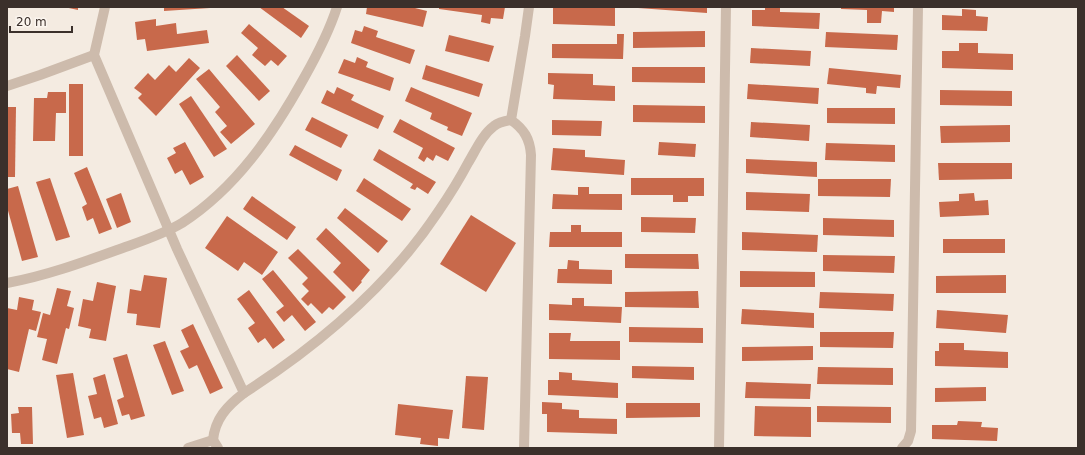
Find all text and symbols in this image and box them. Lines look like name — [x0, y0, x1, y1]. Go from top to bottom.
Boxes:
scale bar — [10, 8, 72, 34]
text: 20 m — [16, 15, 47, 29]

